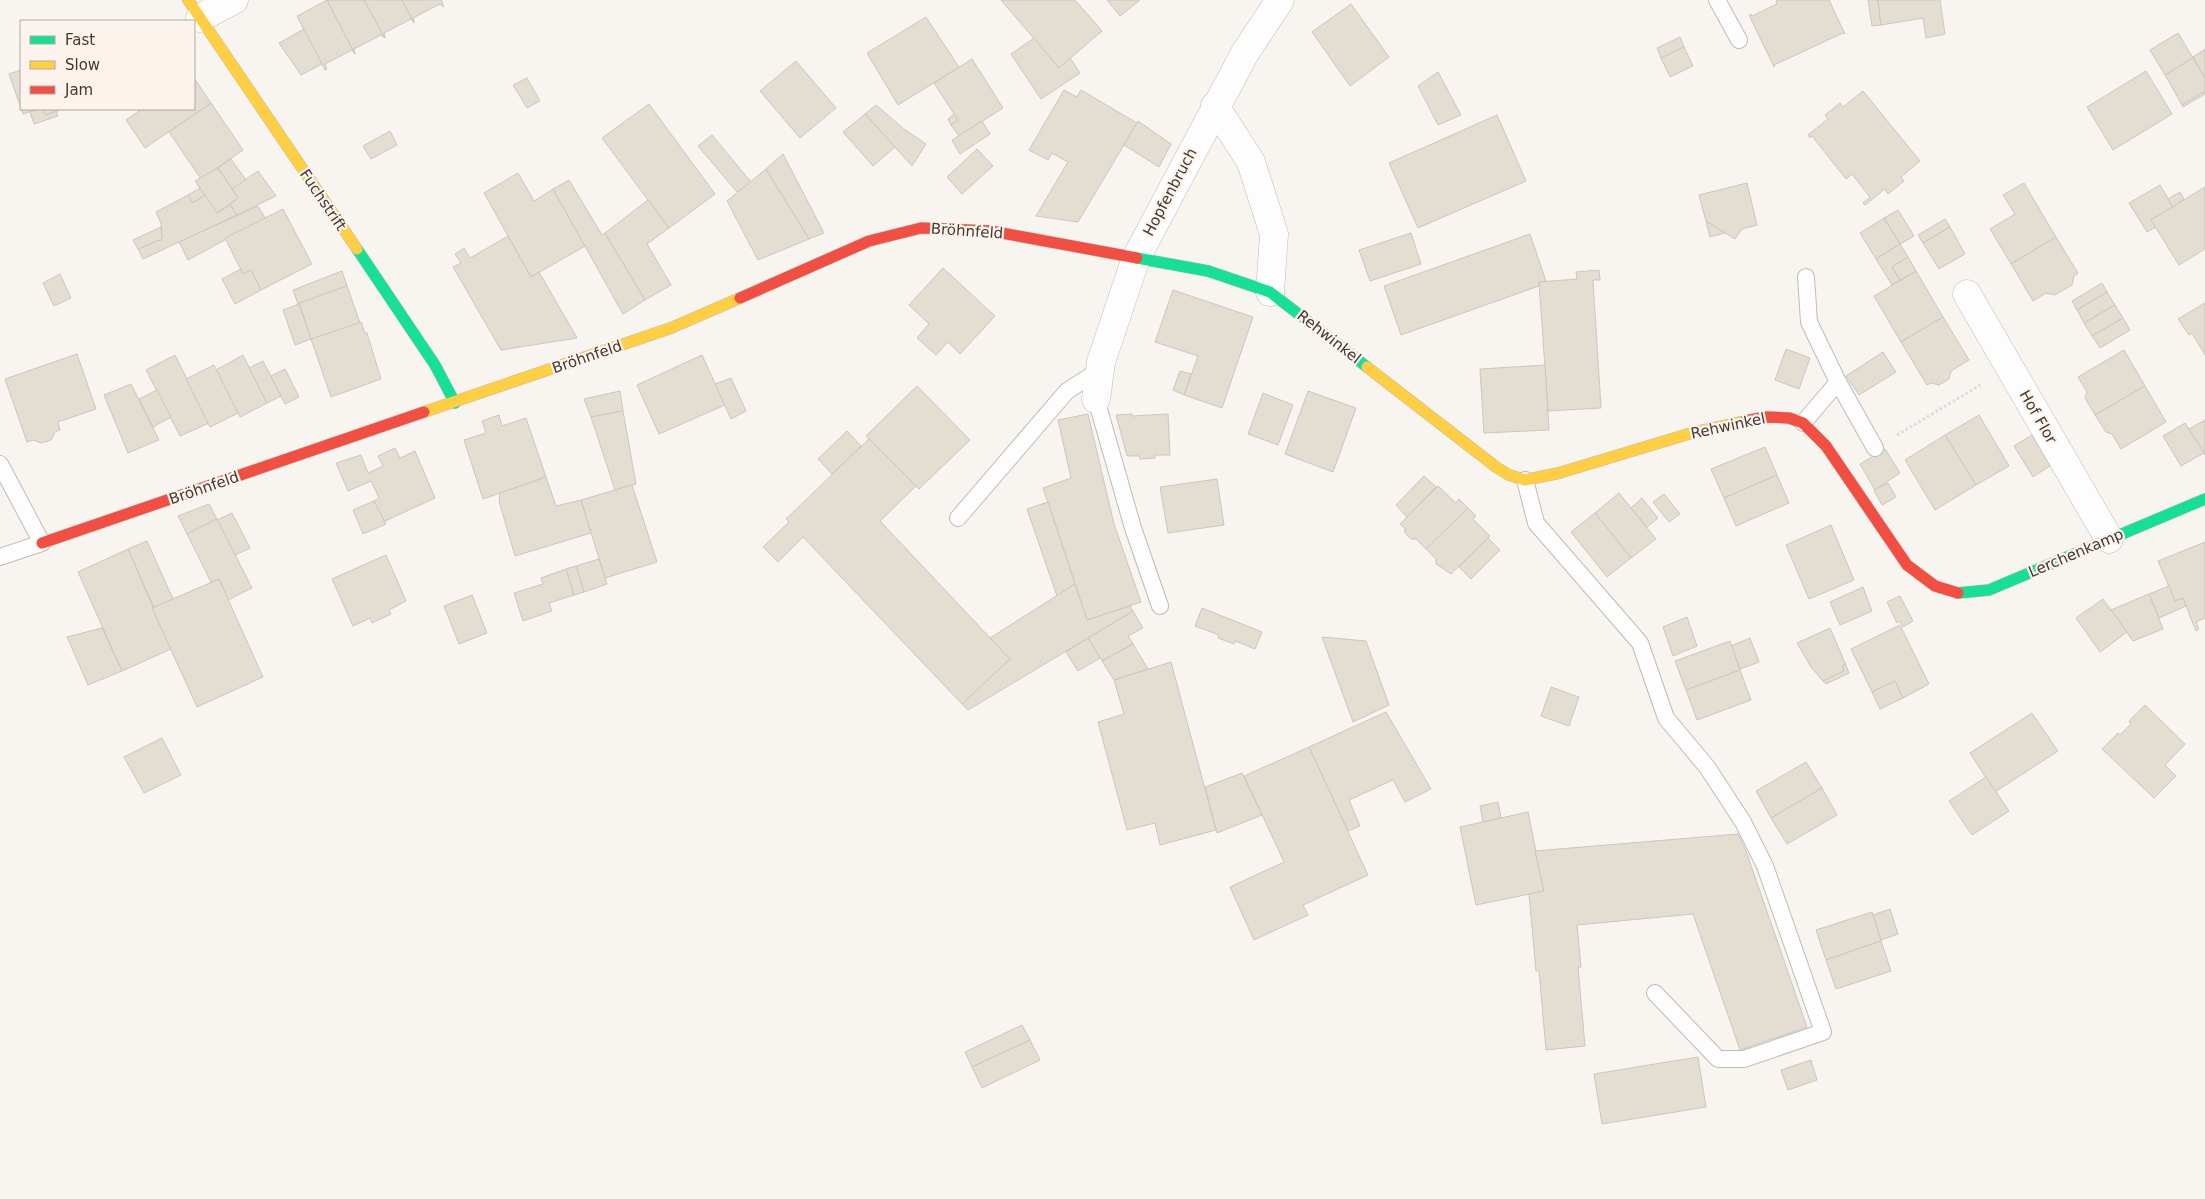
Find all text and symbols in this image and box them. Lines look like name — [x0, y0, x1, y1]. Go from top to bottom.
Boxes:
legend — [20, 20, 195, 110]
text: Fast — [65, 31, 95, 49]
text: Slow — [65, 56, 100, 74]
text: Jam — [64, 81, 93, 99]
street label: Hopfenbruch — [1139, 145, 1201, 239]
street label: Fuchstrift — [296, 166, 350, 234]
street label: Bröhnfeld — [930, 219, 1004, 243]
street label: Rehwinkel — [1294, 307, 1364, 367]
street label: Bröhnfeld — [550, 337, 624, 377]
street label: Hof Flor — [2016, 387, 2061, 448]
street label: Rehwinkel — [1689, 409, 1767, 443]
street label: Bröhnfeld — [167, 468, 241, 508]
street label: Lerchenkamp — [2026, 525, 2126, 581]

